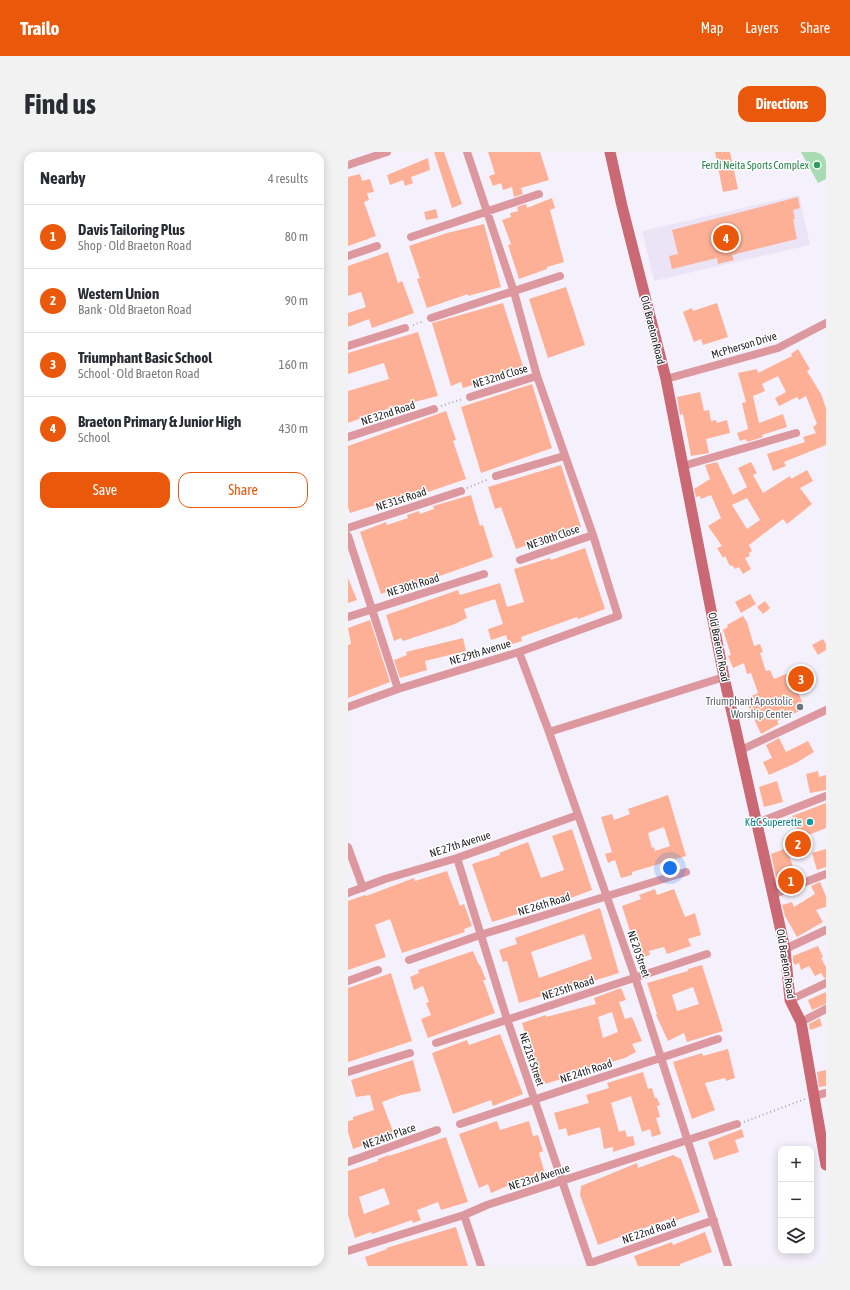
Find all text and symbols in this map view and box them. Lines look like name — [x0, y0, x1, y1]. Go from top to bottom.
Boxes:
text: Trailo — [20, 17, 59, 39]
text: Map — [701, 20, 723, 36]
text: Layers — [745, 20, 778, 36]
text: Share — [800, 20, 830, 36]
button: Directions — [738, 86, 826, 122]
text: Find us — [24, 88, 96, 120]
place label: Ferdi Neita Sports Complex — [701, 159, 810, 171]
marker: Ferdi Neita Sports Complex — [812, 160, 822, 170]
text: Nearby — [40, 168, 86, 188]
text: 4 results — [268, 171, 308, 186]
text: Davis Tailoring Plus — [78, 221, 185, 238]
pin: 4 — [713, 223, 739, 253]
text: 1 — [50, 229, 56, 244]
text: 80 m — [285, 229, 308, 244]
text: Shop · Old Braeton Road — [78, 238, 192, 253]
text: Western Union — [78, 285, 159, 302]
text: 2 — [50, 293, 56, 308]
text: 90 m — [285, 293, 308, 308]
street label: Old Braeton Road — [639, 294, 667, 366]
text: Bank · Old Braeton Road — [78, 302, 192, 317]
street label: McPherson Drive — [710, 329, 778, 361]
text: Triumphant Basic School — [78, 349, 212, 366]
text: 3 — [50, 357, 56, 372]
text: 160 m — [279, 357, 308, 372]
street label: NE 32nd Close — [471, 362, 529, 390]
text: School · Old Braeton Road — [78, 366, 200, 381]
street label: NE 32nd Road — [359, 399, 417, 427]
text: Braeton Primary & Junior High — [78, 413, 241, 430]
text: 4 — [50, 421, 56, 436]
text: 430 m — [279, 421, 308, 436]
text: School — [78, 430, 110, 445]
button: Save — [40, 472, 170, 508]
button: Share — [178, 472, 308, 508]
street label: NE 31st Road — [374, 485, 428, 513]
street label: NE 30th Close — [525, 522, 581, 552]
street label: NE 30th Road — [385, 571, 441, 599]
street label: Old Braeton Road — [706, 611, 732, 683]
street label: NE 29th Avenue — [448, 637, 512, 667]
pin: 3 — [788, 664, 814, 694]
place label: Triumphant Apostolic Worship Center — [706, 695, 793, 720]
marker: Triumphant Apostolic Worship Center — [795, 702, 805, 712]
place label: K&C Superette — [745, 816, 802, 828]
marker: K&C Superette — [805, 817, 815, 827]
street label: NE 27th Avenue — [428, 828, 492, 860]
pin: 2 — [785, 829, 811, 859]
your location — [660, 858, 680, 878]
pin: 1 — [778, 866, 804, 896]
street label: NE 26th Road — [516, 890, 572, 918]
street label: Old Braeton Road — [775, 928, 797, 1000]
street label: NE 20 Street — [625, 929, 653, 979]
street label: NE 25th Road — [540, 974, 596, 1002]
street label: NE 21st Street — [517, 1031, 547, 1087]
street label: NE 24th Road — [558, 1057, 614, 1085]
street label: NE 24th Place — [361, 1121, 417, 1151]
map controls — [778, 1146, 814, 1254]
button: + — [778, 1146, 814, 1182]
street label: NE 23rd Avenue — [507, 1161, 571, 1193]
button: − — [778, 1182, 814, 1218]
street label: NE 22nd Road — [621, 1216, 677, 1246]
button: layers — [778, 1218, 814, 1254]

